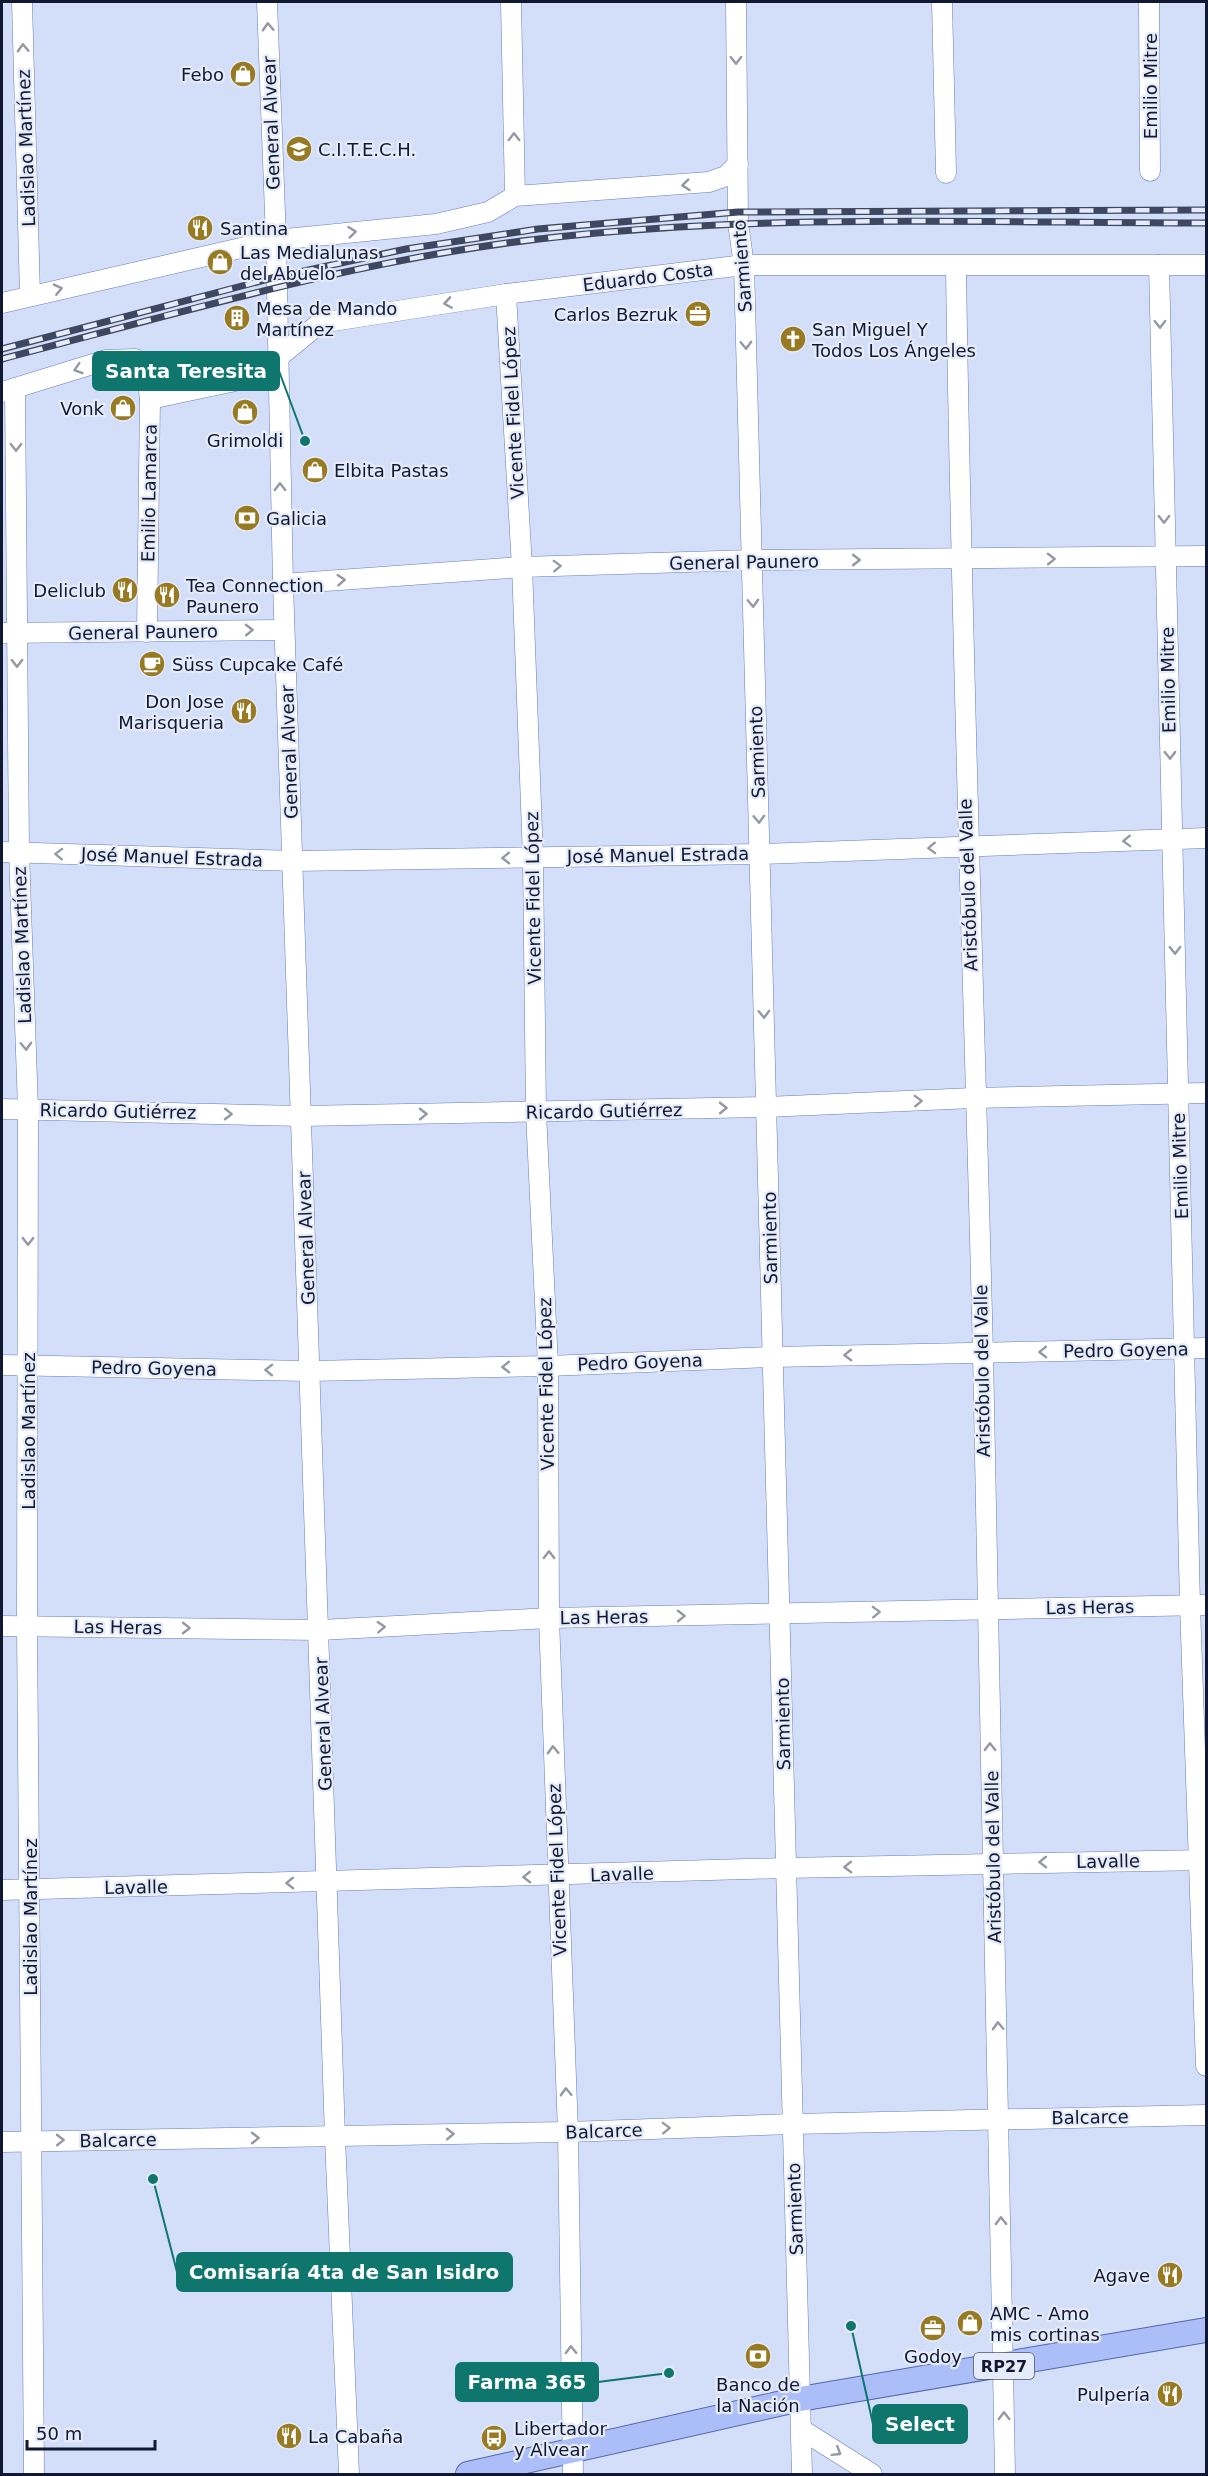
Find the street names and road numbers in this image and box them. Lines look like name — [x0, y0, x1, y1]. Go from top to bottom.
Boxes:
street label: Emilio Mitre — [1140, 33, 1161, 139]
street label: General Alvear — [258, 55, 284, 190]
street label: Ladislao Martínez — [13, 69, 39, 227]
street label: Sarmiento — [728, 219, 756, 313]
street label: Eduardo Costa — [581, 259, 715, 295]
street label: Vicente Fidel López — [498, 326, 528, 500]
street label: Emilio Lamarca — [137, 424, 161, 562]
street label: General Paunero — [669, 550, 819, 574]
street label: General Paunero — [68, 620, 218, 644]
street label: Emilio Mitre — [1157, 627, 1179, 733]
street label: General Alvear — [276, 684, 302, 819]
street label: Sarmiento — [745, 705, 769, 799]
street label: Aristóbulo del Valle — [954, 798, 982, 972]
street label: Vicente Fidel López — [521, 811, 545, 985]
street label: José Manuel Estrada — [80, 843, 263, 871]
street label: José Manuel Estrada — [566, 843, 749, 867]
street label: Ladislao Martínez — [9, 866, 35, 1024]
street label: Ricardo Gutiérrez — [39, 1099, 197, 1123]
street label: Ricardo Gutiérrez — [525, 1099, 683, 1123]
street label: Emilio Mitre — [1168, 1113, 1192, 1219]
street label: General Alvear — [293, 1170, 319, 1305]
street label: Sarmiento — [759, 1192, 781, 1284]
street label: Aristóbulo del Valle — [970, 1284, 994, 1458]
street label: Vicente Fidel López — [534, 1297, 558, 1471]
street label: Pedro Goyena — [1063, 1338, 1189, 1362]
street label: Pedro Goyena — [577, 1349, 703, 1375]
street label: Ladislao Martínez — [18, 1352, 39, 1510]
street label: Pedro Goyena — [91, 1356, 217, 1380]
street label: Las Heras — [1046, 1596, 1134, 1618]
street label: Las Heras — [560, 1606, 648, 1628]
street label: Las Heras — [74, 1616, 162, 1638]
street label: General Alvear — [310, 1656, 336, 1791]
street label: Sarmiento — [772, 1678, 794, 1770]
street label: Aristóbulo del Valle — [981, 1770, 1005, 1944]
street label: Vicente Fidel López — [543, 1783, 571, 1957]
street label: Ladislao Martínez — [20, 1838, 41, 1996]
street label: Lavalle — [1076, 1850, 1140, 1872]
street label: Lavalle — [590, 1862, 654, 1886]
street label: Lavalle — [104, 1876, 168, 1898]
street label: Balcarce — [1051, 2106, 1129, 2128]
street label: Balcarce — [565, 2119, 643, 2143]
street label: Balcarce — [79, 2129, 157, 2151]
street label: Sarmiento — [783, 2162, 807, 2256]
road number: RP27 — [974, 2353, 1034, 2379]

